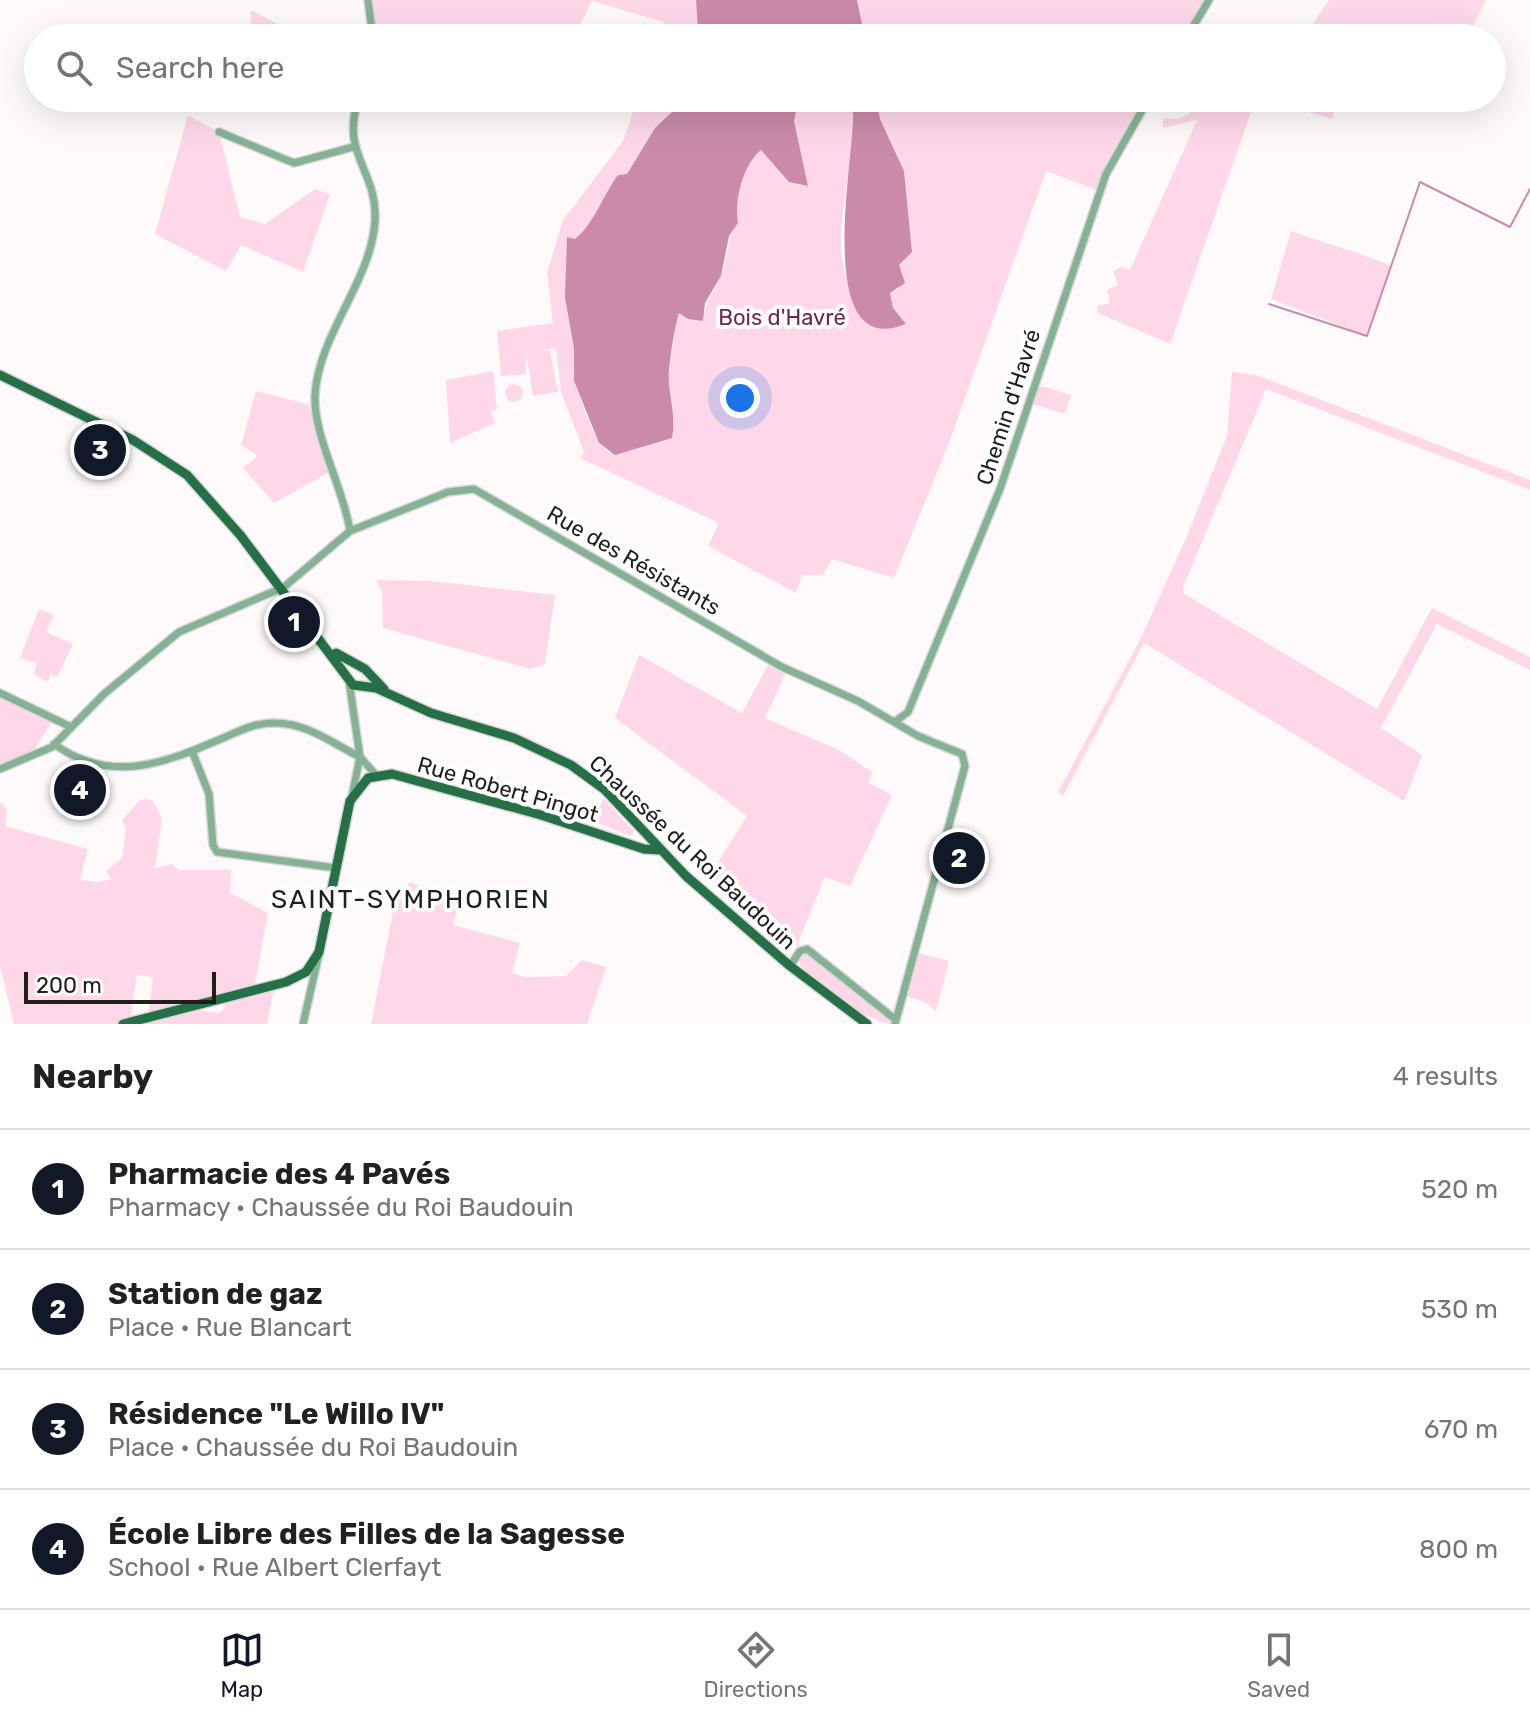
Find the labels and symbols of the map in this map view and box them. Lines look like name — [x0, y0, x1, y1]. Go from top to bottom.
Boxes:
park label: Bois d'Havré — [718, 304, 846, 331]
street label: Chemin d'Havré — [971, 326, 1046, 488]
your location — [720, 378, 760, 418]
pin: 3 — [74, 420, 126, 480]
street label: Rue des Résistants — [542, 500, 725, 621]
pin: 1 — [268, 592, 320, 652]
street label: Chaussée du Roi Baudouin — [584, 749, 802, 955]
street label: Rue Robert Pingot — [414, 751, 602, 828]
pin: 4 — [54, 760, 106, 820]
pin: 2 — [933, 828, 985, 888]
district label: SAINT-SYMPHORIEN — [271, 884, 551, 915]
scale bar — [24, 968, 216, 1004]

